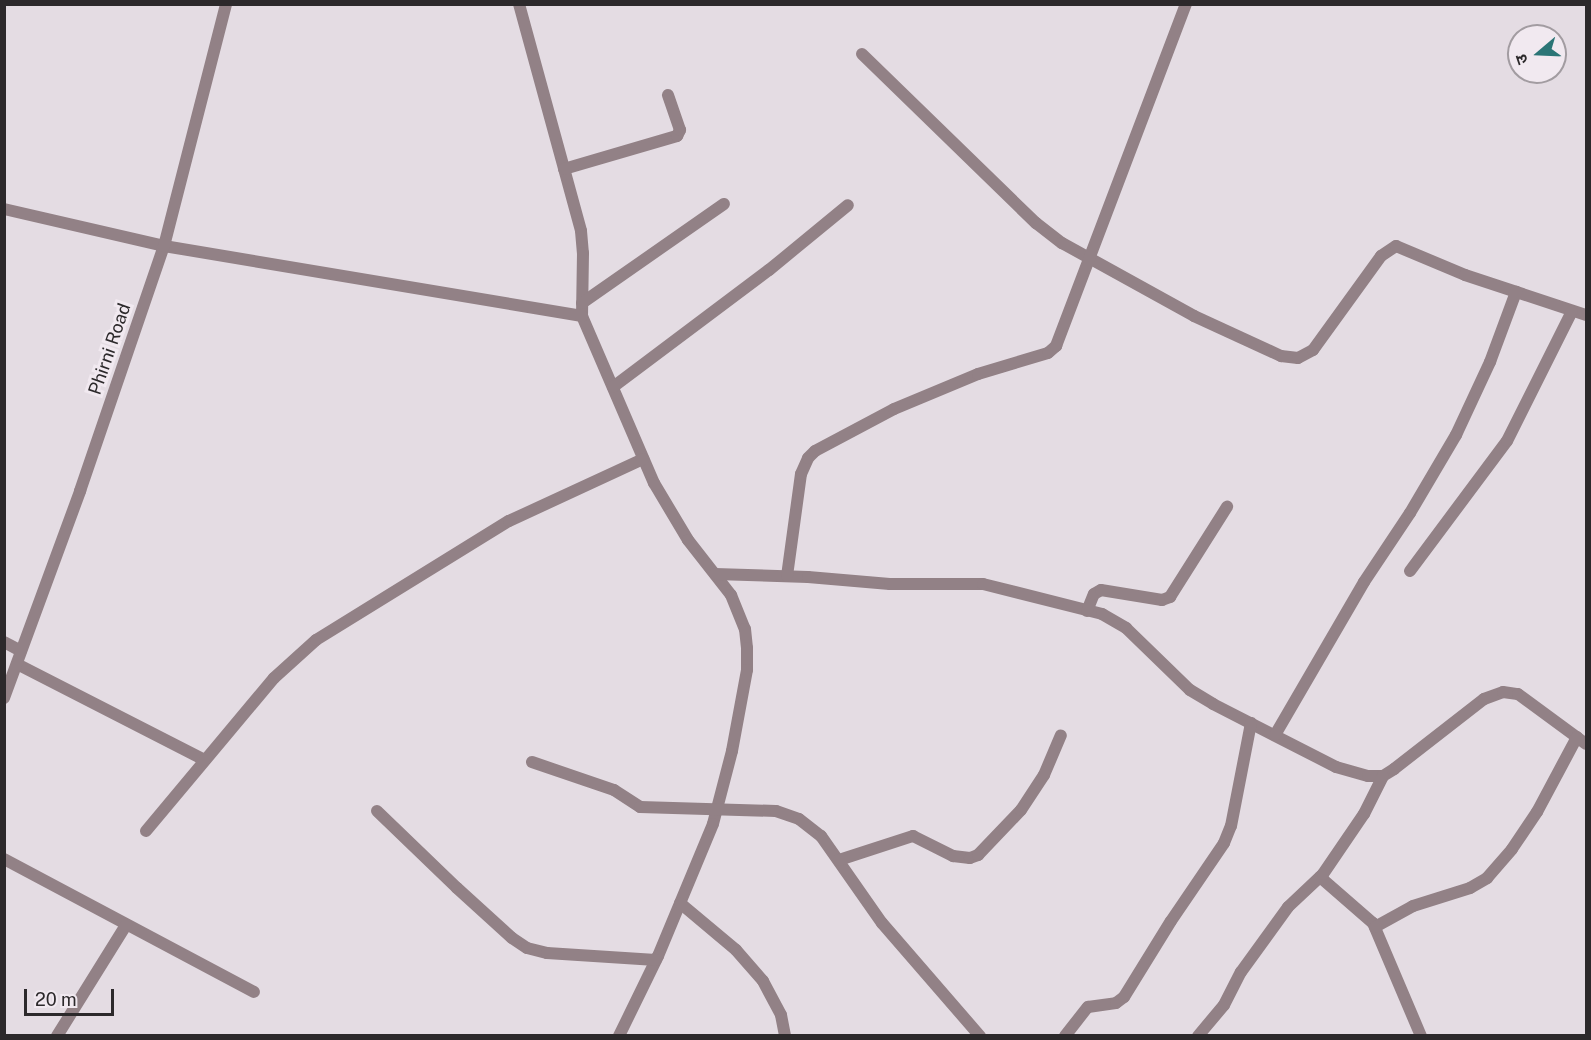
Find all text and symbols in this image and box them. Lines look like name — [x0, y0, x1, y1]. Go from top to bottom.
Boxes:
north arrow — [1507, 24, 1567, 84]
text: उ — [1511, 52, 1532, 67]
street label: Phirni Road — [84, 300, 136, 398]
scale bar — [27, 977, 117, 1015]
text: 20 m — [35, 989, 77, 1010]

